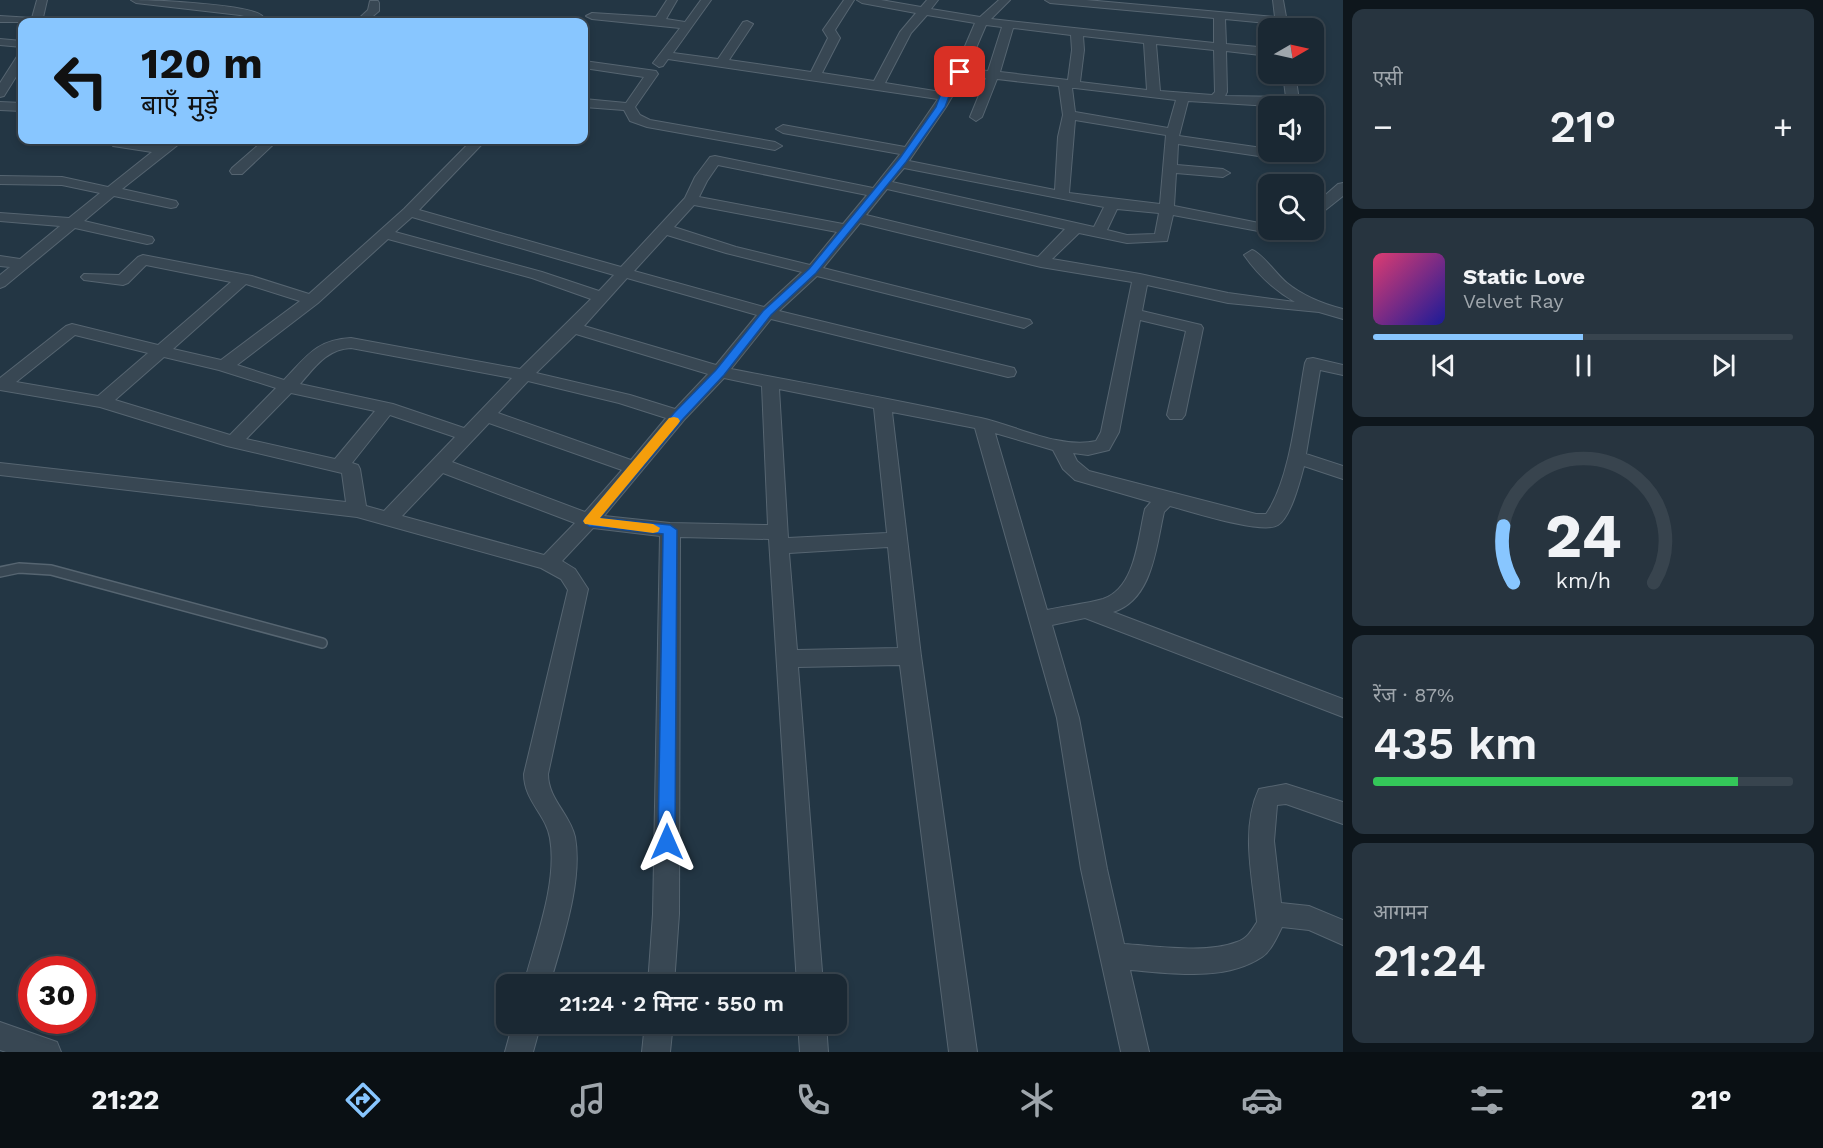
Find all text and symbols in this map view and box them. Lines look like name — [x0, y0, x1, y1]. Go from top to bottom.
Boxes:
north arrow — [1258, 18, 1324, 84]
map controls — [1258, 18, 1324, 240]
text: 120 m — [141, 39, 263, 88]
icon: left — [42, 42, 120, 120]
pin — [934, 46, 985, 97]
icon: arrive — [943, 55, 976, 88]
text: एसी — [1373, 66, 1403, 90]
text: बाएँ मुड़ें — [141, 89, 218, 121]
button: sound — [1258, 96, 1324, 162]
text: 21° — [1549, 100, 1617, 153]
text: − — [1373, 107, 1393, 146]
text: + — [1773, 107, 1793, 146]
button: search — [1258, 174, 1324, 240]
text: Static Love — [1463, 264, 1585, 289]
text: Velvet Ray — [1463, 289, 1564, 313]
icon: previous — [1427, 349, 1460, 382]
icon: pause — [1567, 349, 1600, 382]
icon: next — [1707, 349, 1740, 382]
text: 24 — [1545, 499, 1621, 572]
text: km/h — [1555, 568, 1611, 593]
text: रेंज · 87% — [1373, 683, 1454, 707]
text: 435 km — [1373, 717, 1538, 770]
position arrow — [635, 810, 699, 874]
text: आगमन — [1373, 900, 1428, 924]
text: 21:24 — [1373, 934, 1486, 987]
speed limit sign: 30 — [18, 956, 96, 1034]
text: 21:24 · 2 मिनट · 550 m — [559, 991, 784, 1016]
icon: directions — [342, 1079, 384, 1121]
icon: music — [567, 1079, 609, 1121]
icon: phone — [792, 1079, 834, 1121]
icon: climate — [1016, 1079, 1058, 1121]
icon: car — [1241, 1079, 1283, 1121]
icon: filters — [1466, 1079, 1508, 1121]
text: 21:22 — [91, 1084, 159, 1116]
text: 21° — [1690, 1084, 1732, 1116]

